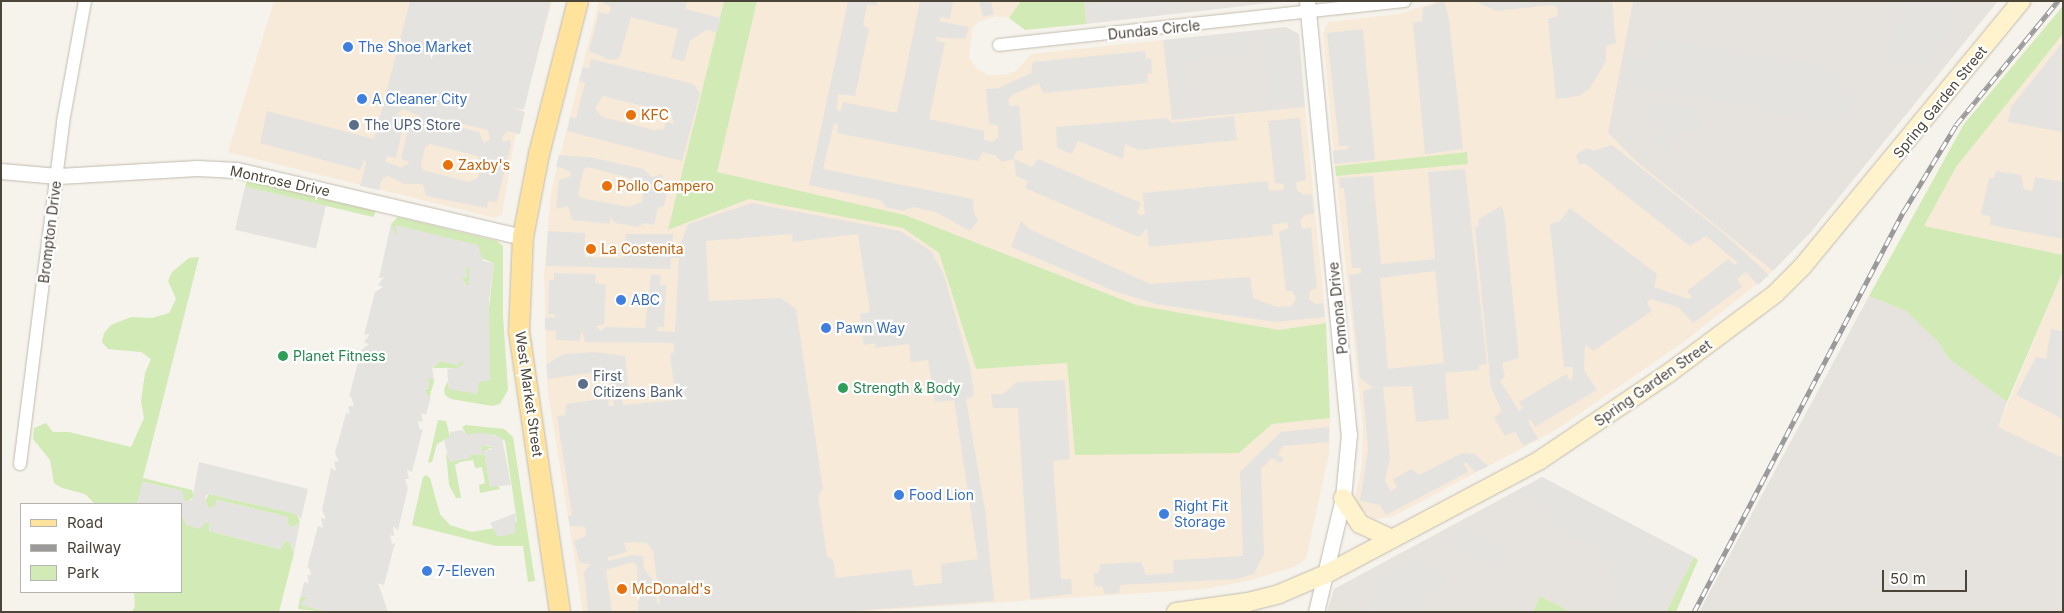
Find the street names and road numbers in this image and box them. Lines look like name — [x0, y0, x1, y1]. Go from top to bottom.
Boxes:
street label: Dundas Circle — [1107, 17, 1201, 43]
street label: Spring Garden Street — [1890, 43, 1990, 161]
street label: Montrose Drive — [229, 162, 331, 200]
street label: Brompton Drive — [35, 180, 65, 284]
street label: Pomona Drive — [1325, 261, 1351, 355]
street label: West Market Street — [512, 330, 546, 458]
street label: Spring Garden Street — [1591, 336, 1715, 430]

